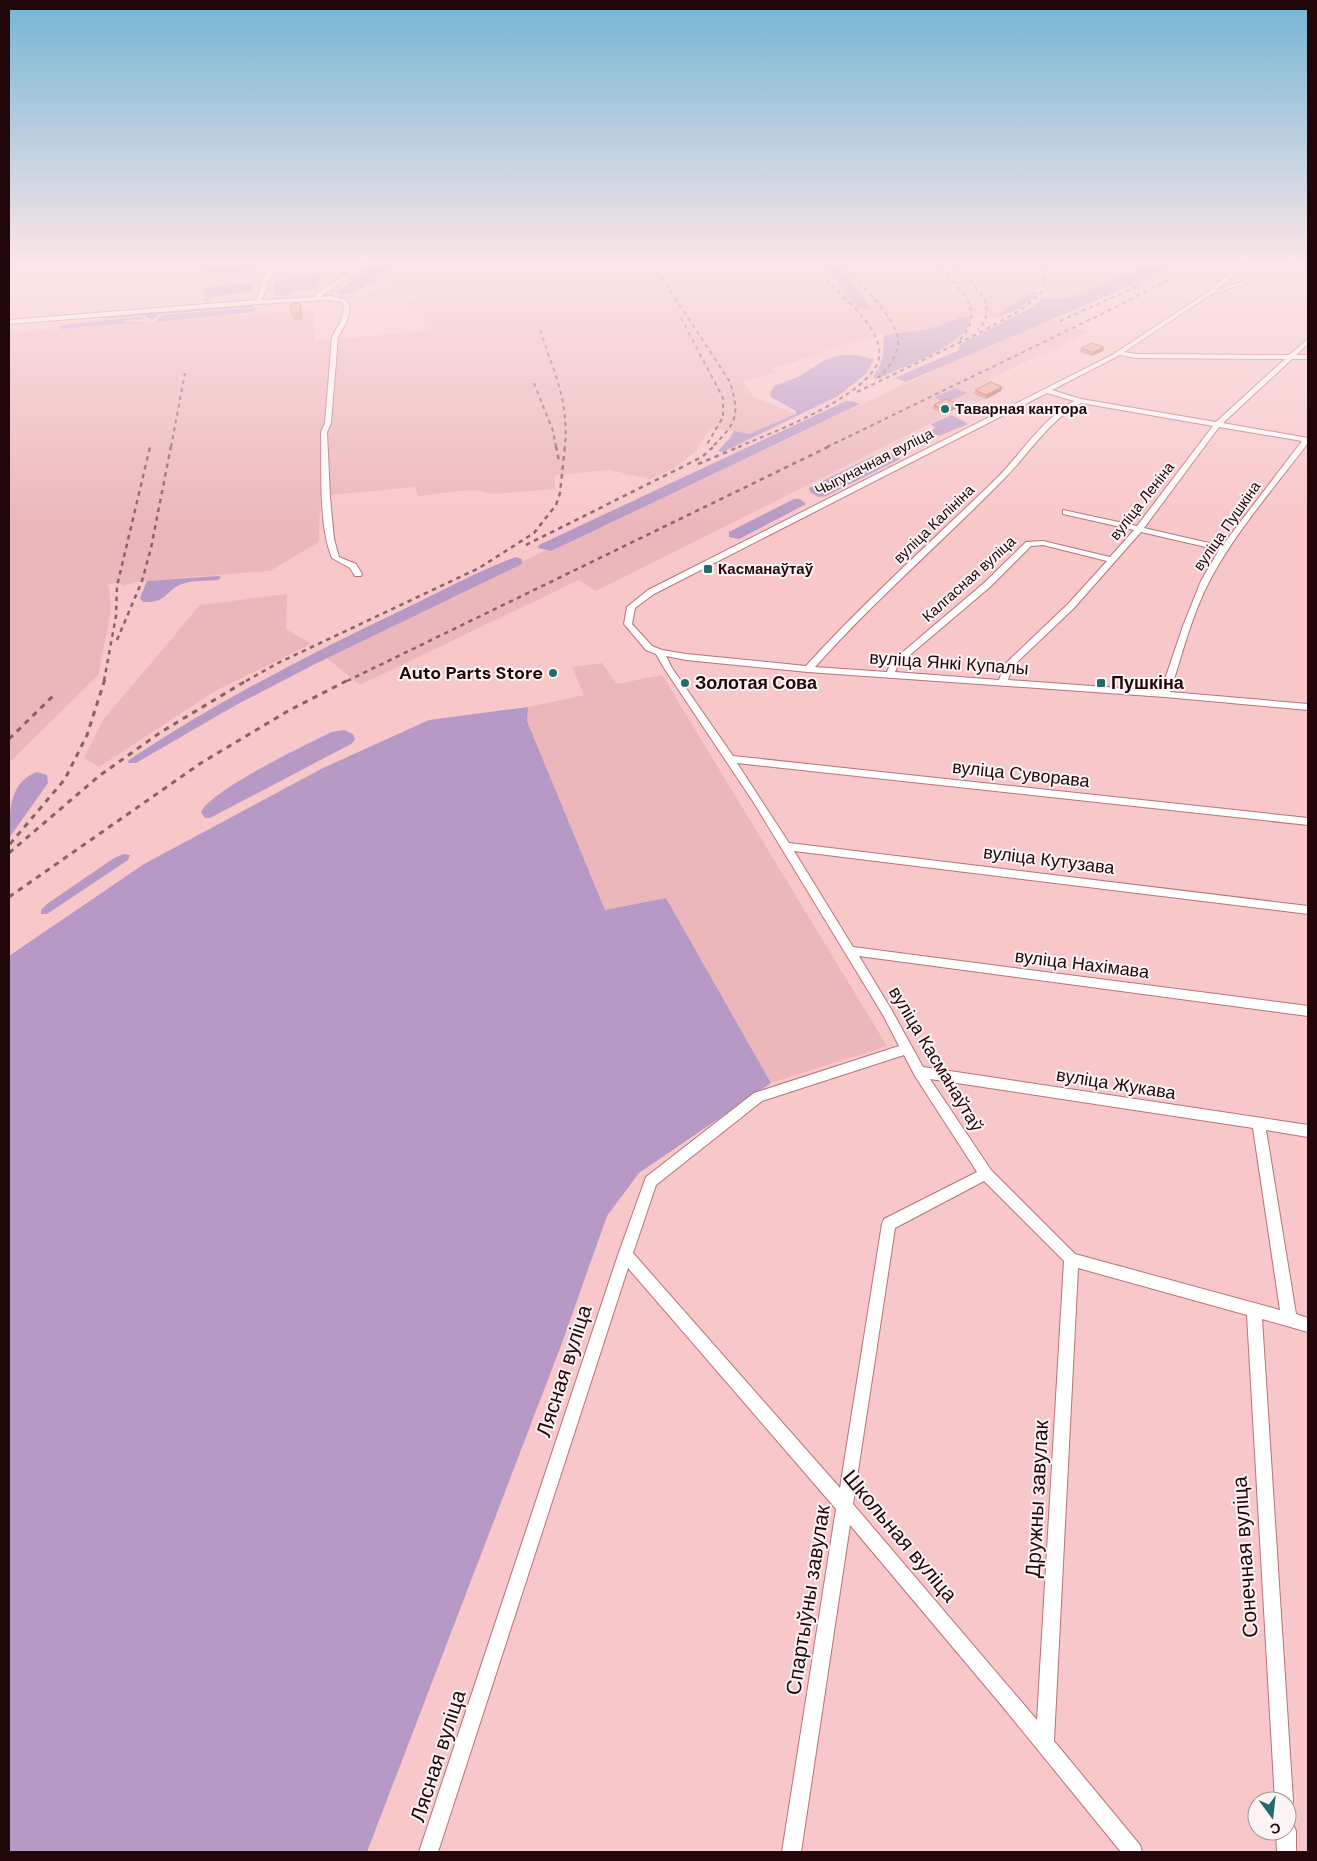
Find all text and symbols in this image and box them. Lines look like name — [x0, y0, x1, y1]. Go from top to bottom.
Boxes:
place label: Таварная кантора — [955, 399, 1088, 419]
marker: Таварная кантора — [939, 403, 951, 415]
street label: Чыгуначная вуліца — [811, 423, 937, 501]
street label: вуліца Леніна — [1105, 457, 1179, 544]
street label: вуліца Пушкіна — [1189, 477, 1266, 575]
street label: вуліца Калініна — [889, 480, 979, 568]
street label: Калгасная вуліца — [918, 531, 1021, 626]
place label: Касманаўтаў — [718, 559, 814, 579]
marker: Касманаўтаў — [702, 563, 714, 575]
street label: вуліца Янкі Купалы — [869, 645, 1029, 681]
place label: Auto Parts Store — [399, 661, 543, 685]
marker: Auto Parts Store — [547, 667, 559, 679]
place label: Золотая Сова — [695, 671, 818, 695]
place label: Пушкіна — [1111, 671, 1185, 695]
marker: Золотая Сова — [679, 677, 691, 689]
marker: Пушкіна — [1095, 677, 1107, 689]
street label: вуліца Суворава — [951, 755, 1092, 793]
street label: вуліца Кутузава — [982, 840, 1117, 880]
street label: вуліца Нахімава — [1013, 944, 1152, 984]
street label: вуліца Касманаўтаў — [883, 982, 989, 1136]
street label: вуліца Жукава — [1055, 1063, 1178, 1105]
street label: Лясная вуліца — [529, 1301, 599, 1441]
street label: Дружны завулак — [1019, 1419, 1055, 1579]
street label: Школьная вуліца — [836, 1464, 964, 1608]
street label: Сонечная вуліца — [1225, 1475, 1265, 1639]
street label: Спартыўны завулак — [779, 1502, 837, 1697]
street label: Лясная вуліца — [403, 1686, 473, 1826]
north arrow — [1247, 1791, 1297, 1841]
text: С — [1268, 1819, 1283, 1839]

